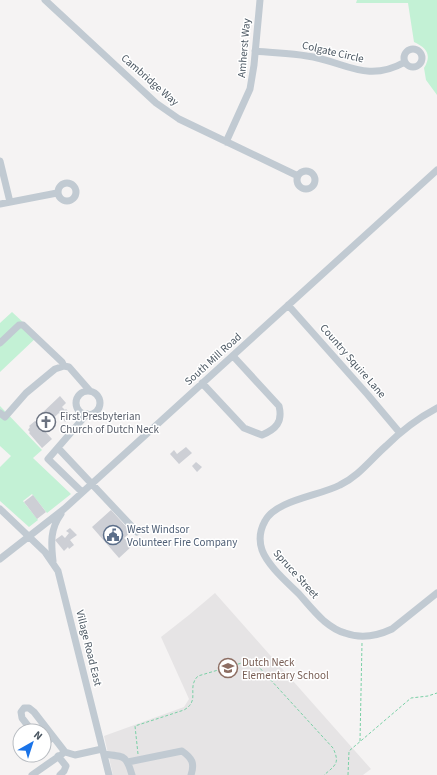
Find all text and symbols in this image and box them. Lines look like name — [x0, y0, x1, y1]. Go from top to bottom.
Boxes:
street label: Amherst Way — [234, 18, 254, 78]
street label: Colgate Circle — [301, 38, 366, 67]
street label: Cambridge Way — [118, 51, 182, 109]
street label: Country Squire Lane — [317, 321, 390, 402]
street label: South Mill Road — [181, 329, 245, 389]
place label: First Presbyterian Church of Dutch Neck — [60, 409, 160, 437]
church icon: First Presbyterian Church of Dutch Neck — [35, 411, 57, 433]
place label: West Windsor Volunteer Fire Company — [127, 522, 237, 550]
public building icon: West Windsor Volunteer Fire Company — [102, 524, 124, 546]
street label: Spruce Street — [270, 546, 322, 602]
street label: Village Road East — [72, 608, 106, 688]
place label: Dutch Neck Elementary School — [242, 655, 329, 683]
school or university icon: Dutch Neck Elementary School — [217, 657, 239, 679]
north arrow — [12, 723, 52, 763]
text: N — [30, 727, 46, 744]

